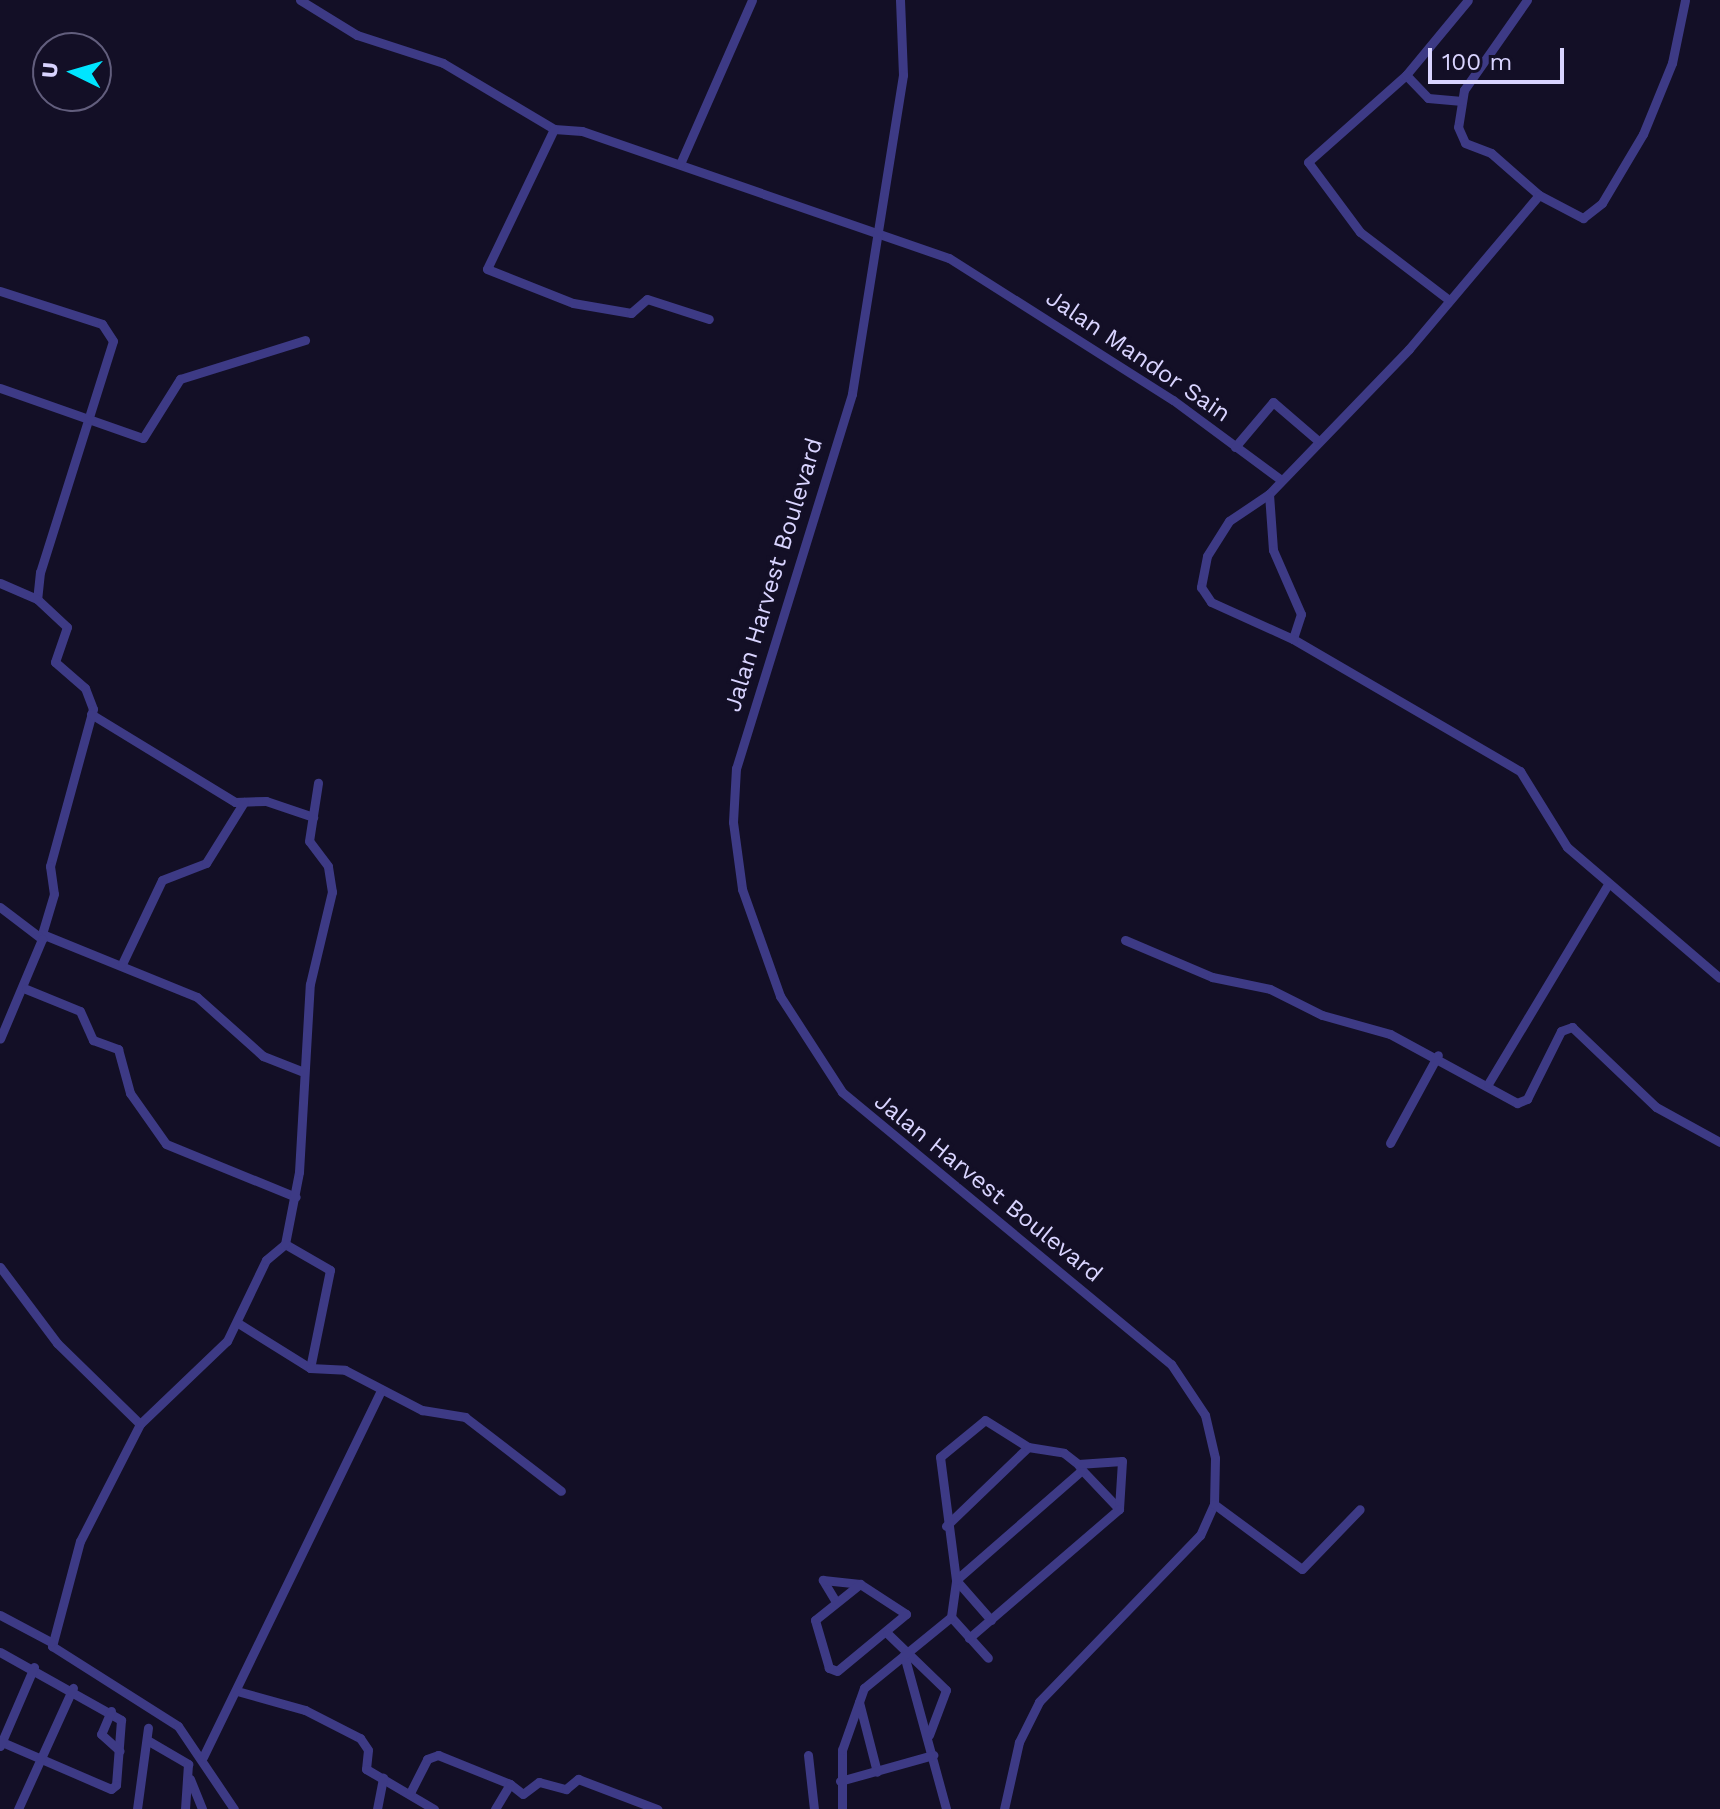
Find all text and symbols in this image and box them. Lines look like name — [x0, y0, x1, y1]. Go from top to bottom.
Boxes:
north arrow — [32, 32, 112, 112]
scale bar — [1432, 32, 1568, 82]
text: 100 m — [1442, 48, 1512, 76]
text: U — [36, 61, 63, 79]
street label: Jalan Mandor Sain — [1040, 283, 1236, 429]
street label: Jalan Harvest Boulevard — [719, 435, 829, 715]
street label: Jalan Harvest Boulevard — [868, 1087, 1108, 1289]

